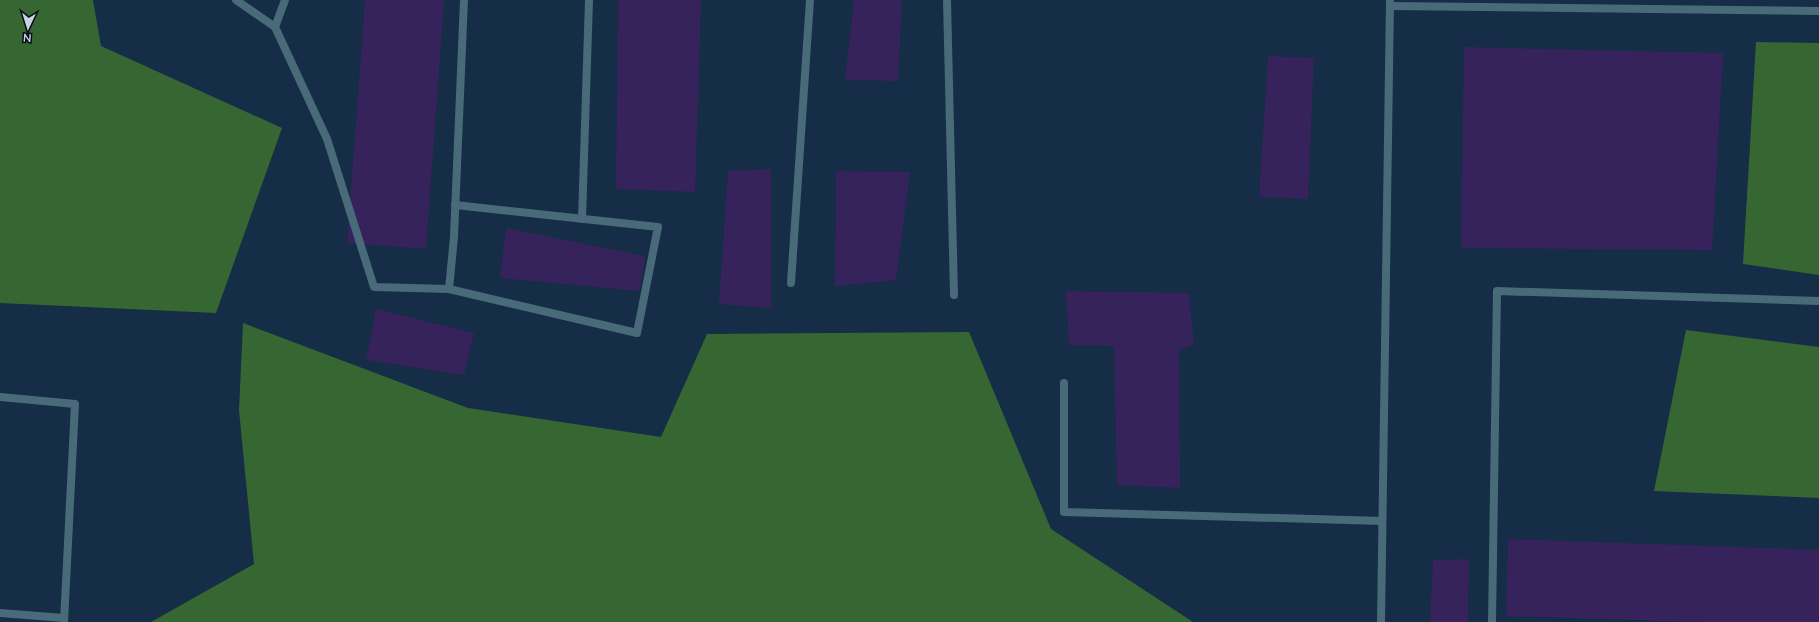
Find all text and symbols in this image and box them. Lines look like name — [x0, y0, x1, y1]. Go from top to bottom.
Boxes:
north arrow — [8, 8, 48, 48]
text: N — [23, 32, 32, 45]

